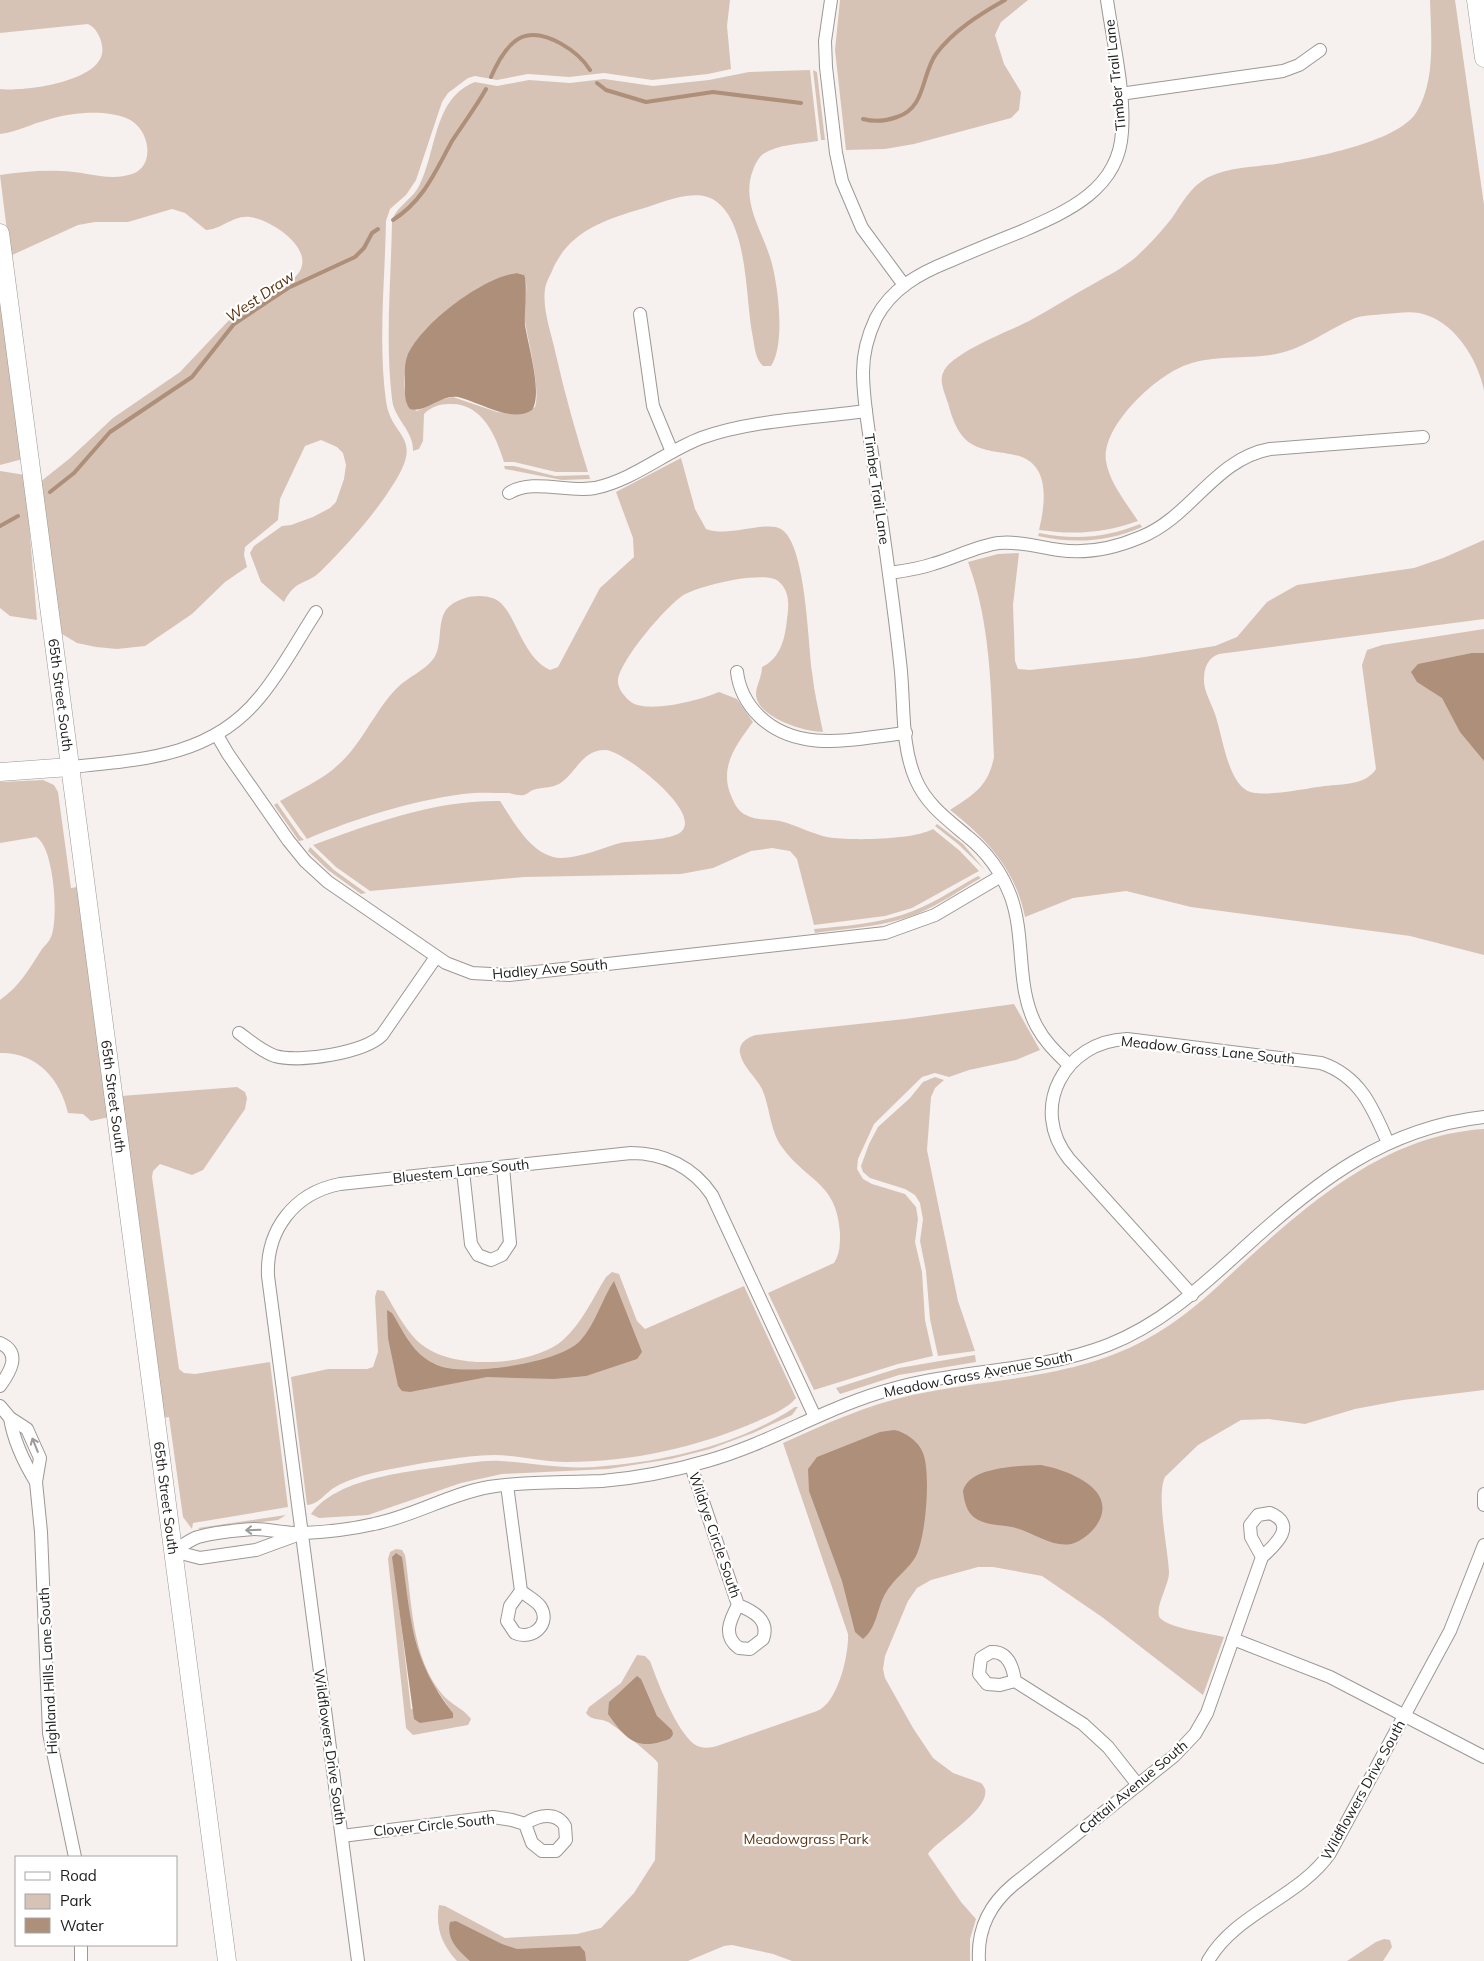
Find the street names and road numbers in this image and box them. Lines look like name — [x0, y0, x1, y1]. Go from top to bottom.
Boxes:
street label: Timber Trail Lane — [1100, 18, 1130, 132]
street label: Timber Trail Lane — [860, 432, 894, 546]
street label: 65th Street South — [44, 637, 77, 753]
street label: Hadley Ave South — [491, 955, 609, 983]
street label: Meadow Grass Lane South — [1120, 1032, 1296, 1068]
street label: 65th Street South — [97, 1039, 130, 1154]
street label: Bluestem Lane South — [392, 1155, 530, 1187]
street label: Meadow Grass Avenue South — [882, 1347, 1074, 1401]
street label: 65th Street South — [150, 1440, 183, 1556]
street label: Wildrye Circle South — [685, 1470, 745, 1600]
street label: Highland Hills Lane South — [35, 1587, 61, 1755]
street label: Wildflowers Drive South — [310, 1668, 350, 1826]
street label: Wildflowers Drive South — [1317, 1717, 1409, 1863]
street label: Cattail Avenue South — [1075, 1736, 1191, 1838]
street label: Clover Circle South — [372, 1810, 496, 1840]

